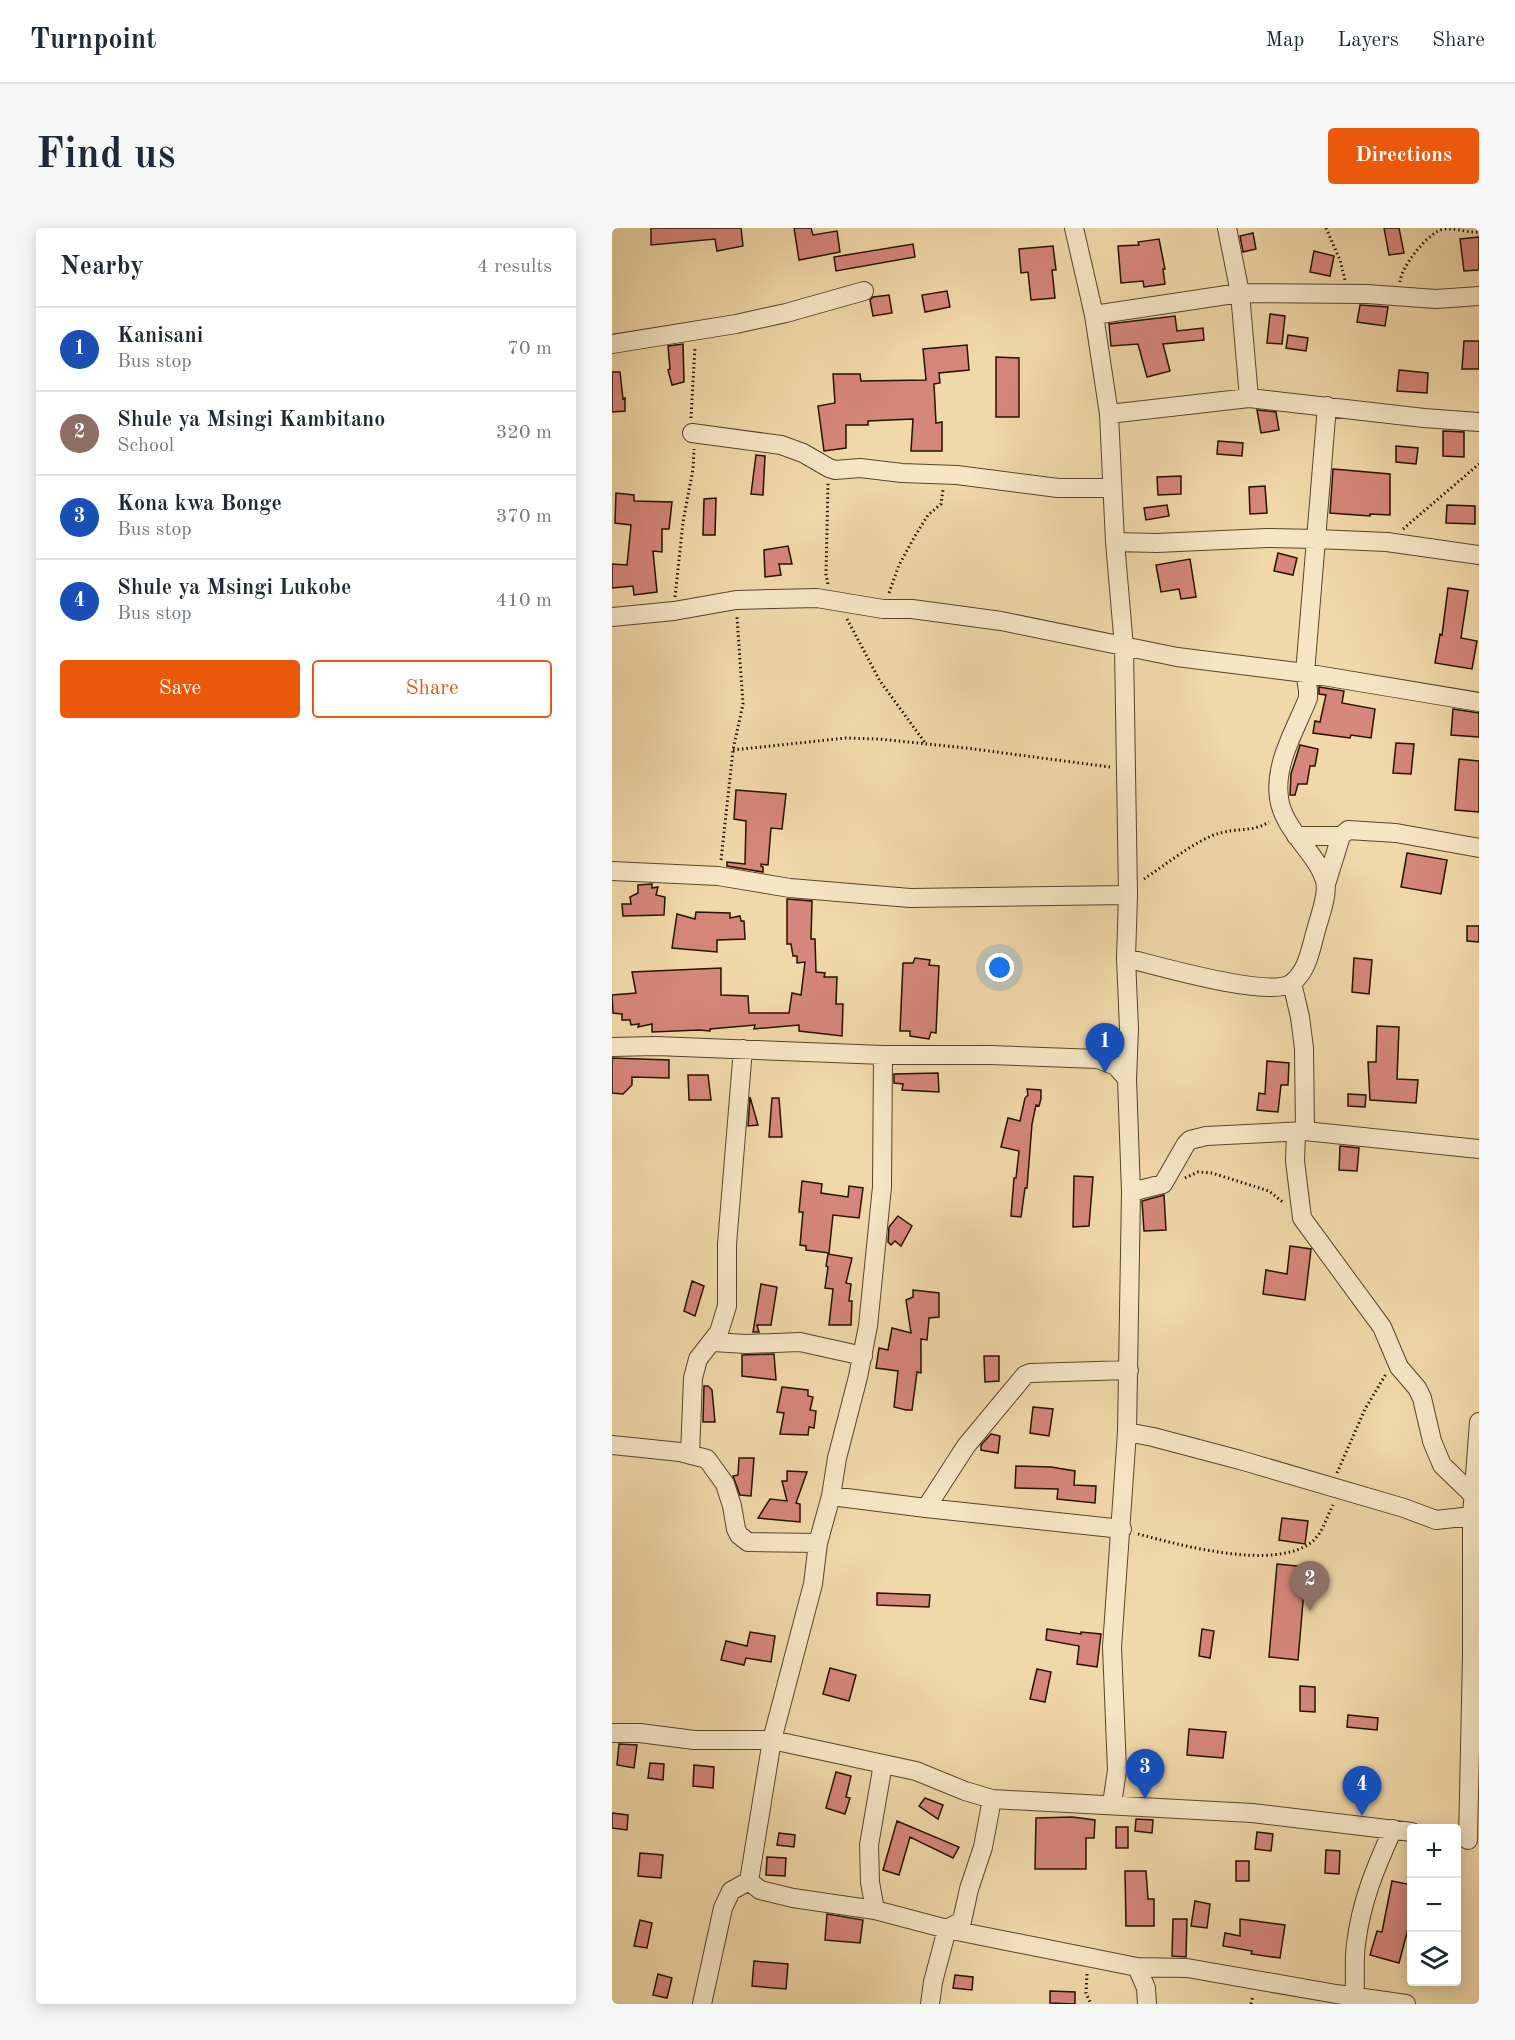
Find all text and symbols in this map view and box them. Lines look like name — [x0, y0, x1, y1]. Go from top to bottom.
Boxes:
text: Turnpoint — [30, 27, 157, 55]
text: Map — [1265, 30, 1304, 51]
text: Layers — [1337, 30, 1399, 51]
text: Share — [1432, 30, 1485, 51]
button: Directions — [1328, 128, 1479, 184]
text: Find us — [36, 135, 175, 177]
text: Nearby — [60, 254, 144, 280]
text: 4 results — [477, 257, 552, 277]
text: Kanisani — [117, 325, 203, 347]
text: 1 — [74, 339, 85, 359]
text: 70 m — [507, 339, 552, 359]
text: Bus stop — [117, 352, 192, 372]
text: Shule ya Msingi Kambitano — [117, 409, 385, 431]
text: 2 — [74, 423, 85, 443]
text: 320 m — [496, 423, 552, 443]
text: School — [117, 436, 174, 456]
text: Kona kwa Bonge — [117, 493, 282, 515]
text: 3 — [74, 507, 85, 527]
text: 370 m — [496, 507, 552, 527]
text: Bus stop — [117, 520, 192, 540]
text: Shule ya Msingi Lukobe — [117, 577, 351, 599]
text: 4 — [74, 591, 85, 611]
text: 410 m — [496, 591, 552, 611]
text: Bus stop — [117, 604, 192, 624]
button: Save — [60, 660, 300, 718]
button: Share — [312, 660, 552, 718]
your location — [985, 953, 1014, 982]
pin: 1 — [1086, 1024, 1124, 1073]
pin: 2 — [1290, 1562, 1330, 1611]
pin: 3 — [1126, 1750, 1164, 1799]
pin: 4 — [1342, 1766, 1382, 1816]
map controls — [1407, 1824, 1461, 1986]
button: + — [1407, 1824, 1461, 1878]
button: − — [1407, 1878, 1461, 1932]
button: layers — [1407, 1932, 1461, 1986]

